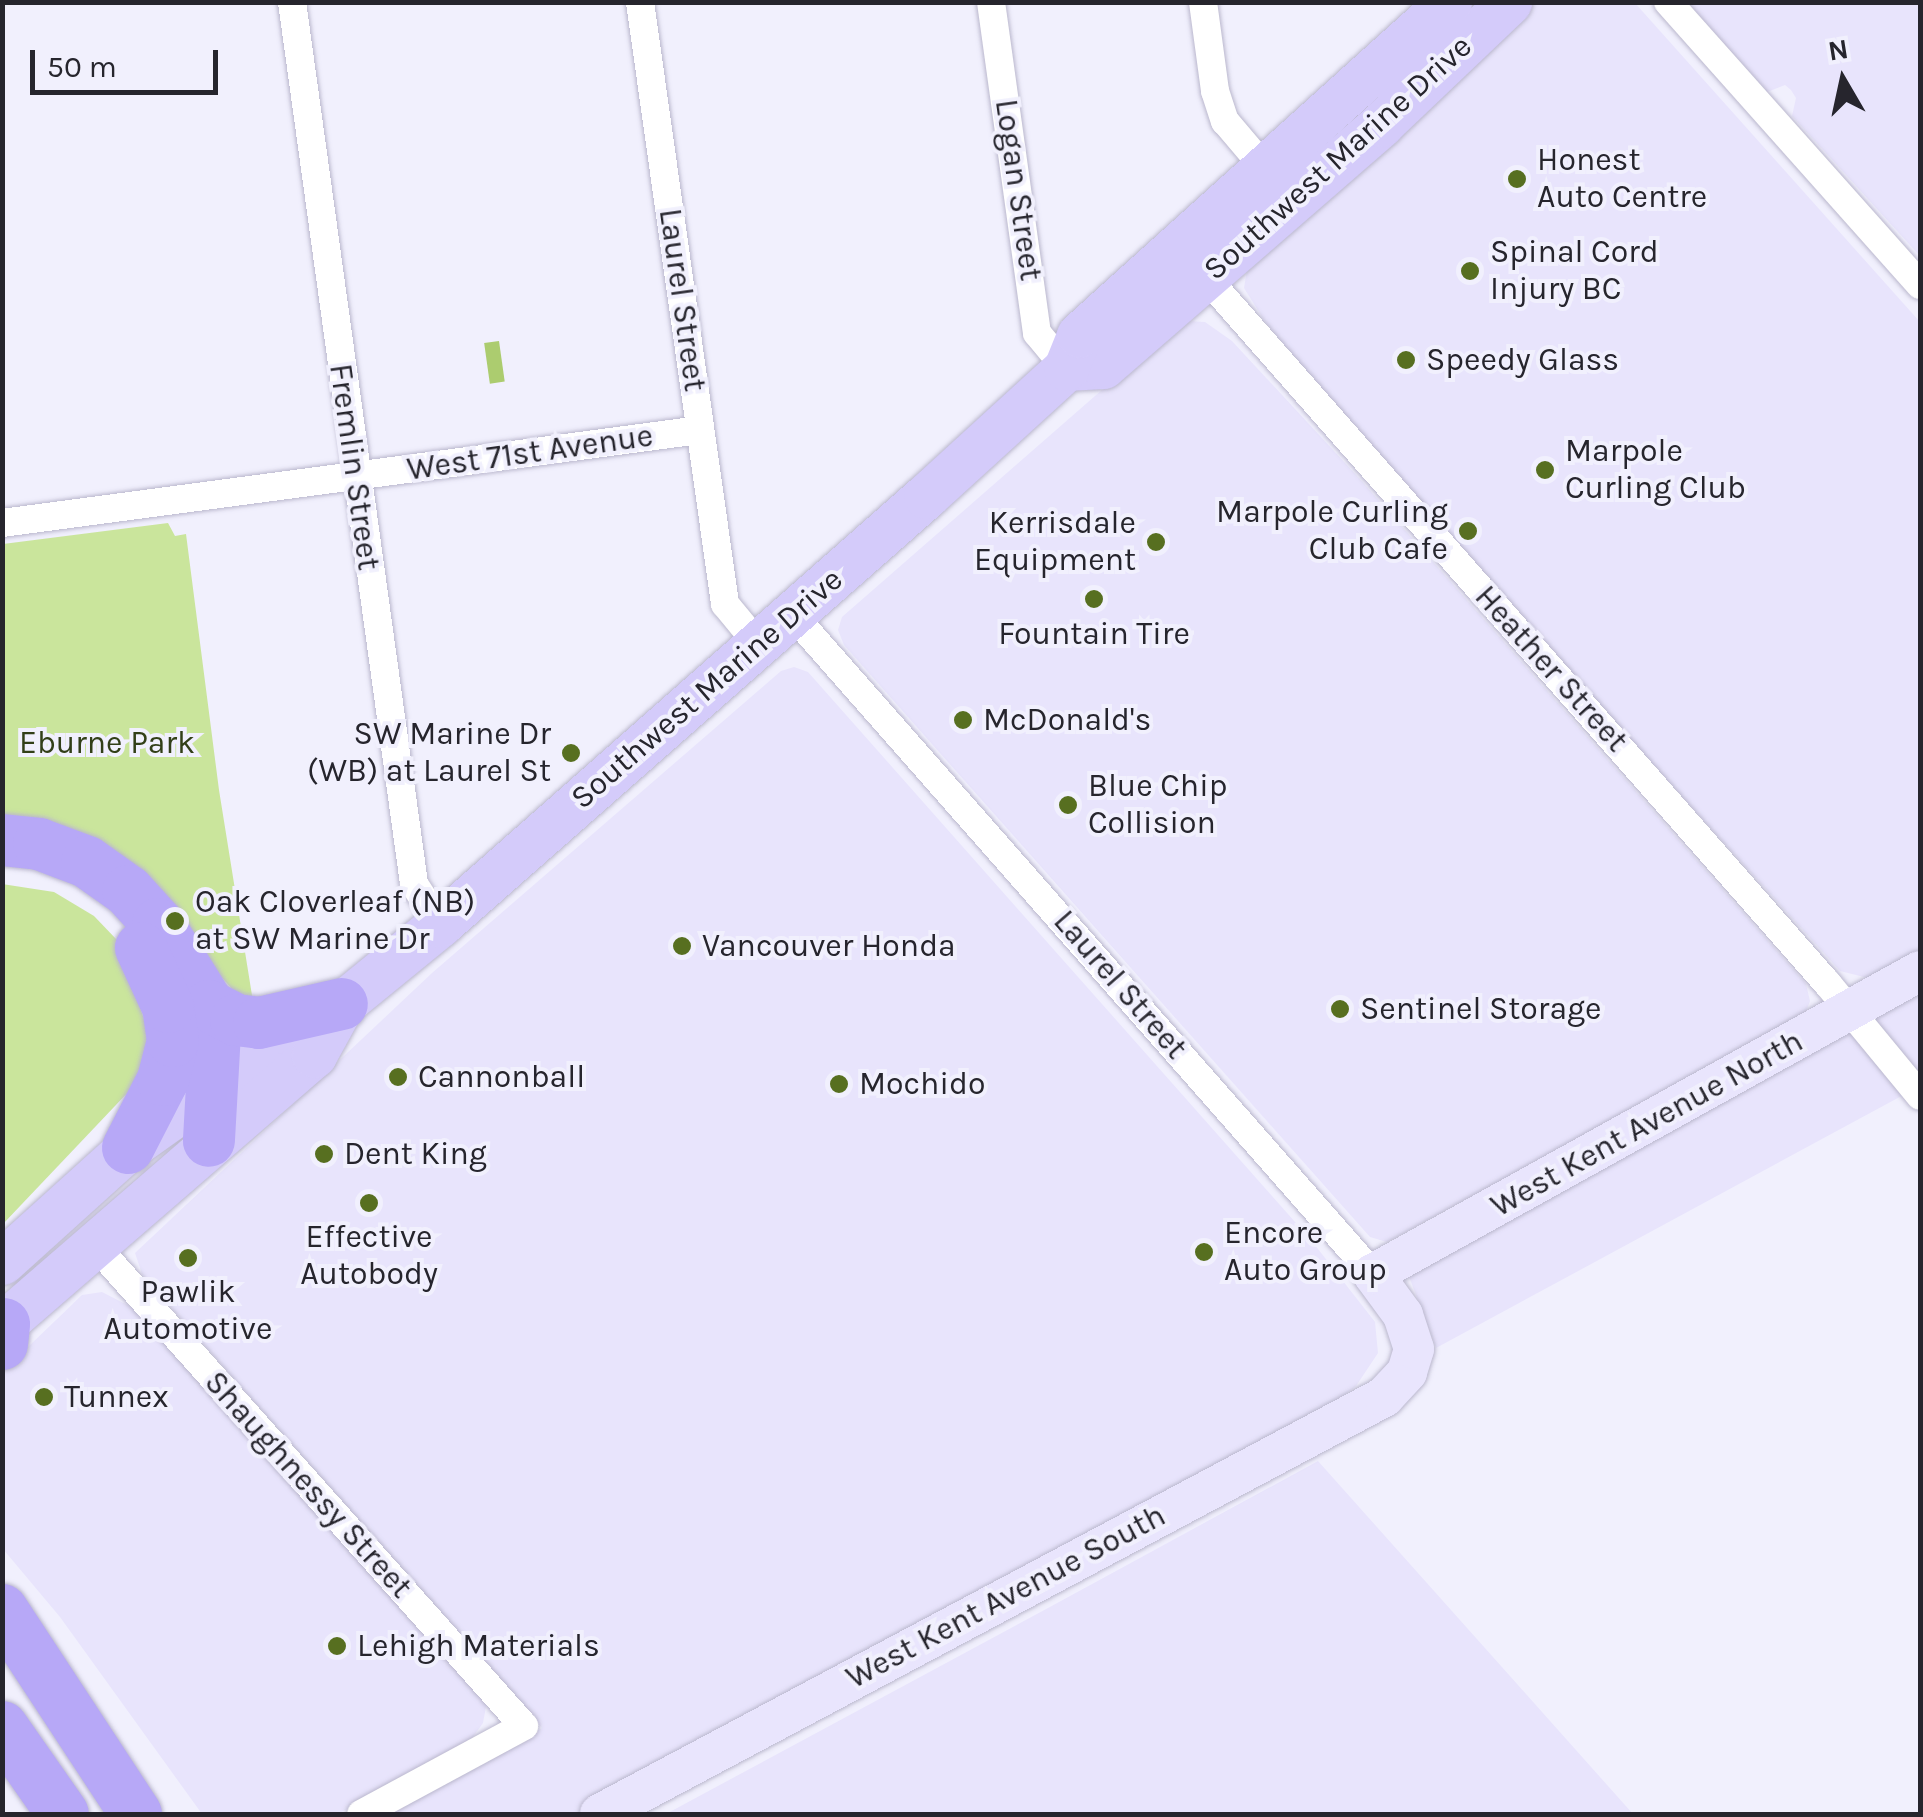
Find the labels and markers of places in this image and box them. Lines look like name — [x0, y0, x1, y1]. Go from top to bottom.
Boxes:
place label: Honest Auto Centre — [1537, 142, 1707, 217]
marker: Honest Auto Centre — [1506, 168, 1528, 190]
place label: Spinal Cord Injury BC — [1490, 234, 1659, 309]
marker: Spinal Cord Injury BC — [1459, 260, 1481, 282]
place label: Speedy Glass — [1426, 341, 1619, 379]
marker: Speedy Glass — [1395, 349, 1417, 371]
place label: Marpole Curling Club — [1565, 433, 1746, 508]
marker: Marpole Curling Club — [1534, 459, 1556, 481]
place label: Marpole Curling Club Cafe — [1216, 494, 1448, 569]
place label: Kerrisdale Equipment — [974, 505, 1136, 580]
marker: Marpole Curling Club Cafe — [1457, 520, 1479, 542]
marker: Kerrisdale Equipment — [1145, 531, 1167, 553]
marker: Fountain Tire — [1083, 588, 1105, 610]
place label: Fountain Tire — [998, 615, 1190, 653]
place label: McDonald's — [983, 701, 1151, 739]
marker: McDonald's — [952, 709, 974, 731]
place label: SW Marine Dr (WB) at Laurel St — [307, 716, 551, 791]
marker: SW Marine Dr (WB) at Laurel St — [560, 742, 582, 764]
place label: Blue Chip Collision — [1088, 768, 1227, 843]
marker: Blue Chip Collision — [1057, 794, 1079, 816]
place label: Oak Cloverleaf (NB) at SW Marine Dr — [195, 884, 475, 959]
marker: Oak Cloverleaf (NB) at SW Marine Dr — [164, 910, 186, 932]
place label: Vancouver Honda — [702, 927, 956, 965]
marker: Vancouver Honda — [671, 935, 693, 957]
place label: Sentinel Storage — [1360, 990, 1602, 1028]
marker: Sentinel Storage — [1329, 998, 1351, 1020]
place label: Cannonball — [418, 1058, 585, 1096]
place label: Mochido — [859, 1065, 985, 1103]
marker: Cannonball — [387, 1066, 409, 1088]
marker: Mochido — [828, 1073, 850, 1095]
place label: Dent King — [344, 1135, 487, 1173]
marker: Dent King — [313, 1143, 335, 1165]
marker: Effective Autobody — [358, 1192, 380, 1214]
place label: Encore Auto Group — [1224, 1215, 1387, 1290]
place label: Effective Autobody — [300, 1219, 438, 1294]
marker: Encore Auto Group — [1193, 1241, 1215, 1263]
marker: Pawlik Automotive — [177, 1247, 199, 1269]
place label: Pawlik Automotive — [104, 1274, 272, 1349]
place label: Tunnex — [64, 1378, 169, 1416]
marker: Tunnex — [33, 1386, 55, 1408]
place label: Lehigh Materials — [357, 1627, 600, 1665]
marker: Lehigh Materials — [326, 1635, 348, 1657]

